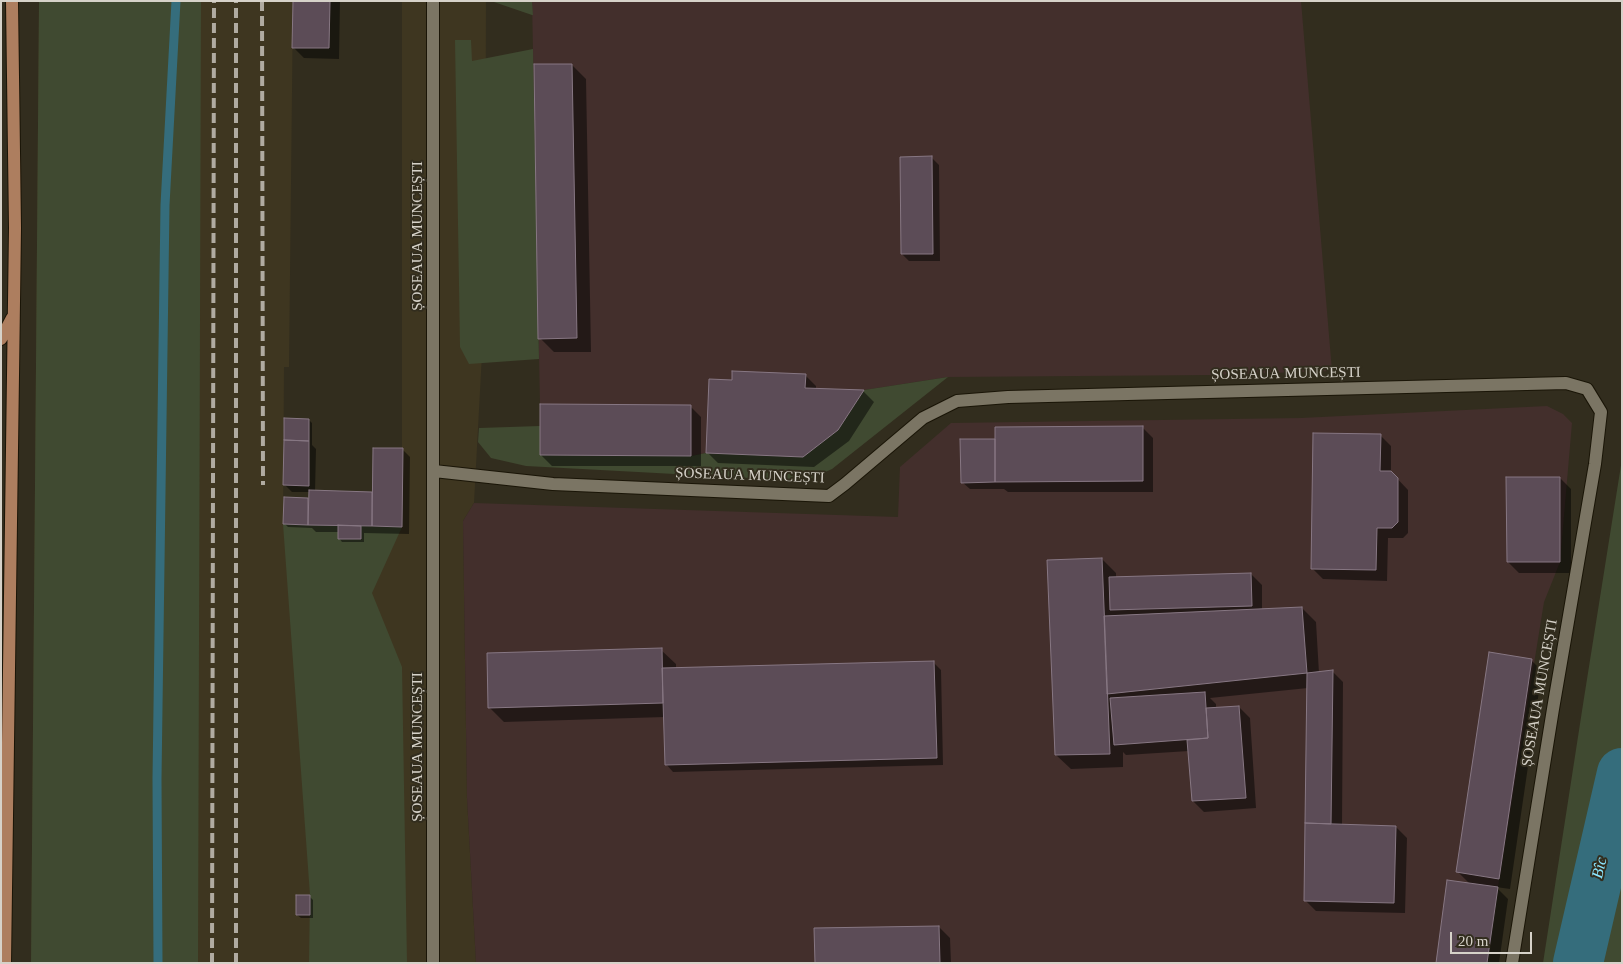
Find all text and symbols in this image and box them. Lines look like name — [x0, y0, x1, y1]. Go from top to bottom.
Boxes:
street label: ȘOSEAUA MUNCEȘTI — [409, 161, 427, 311]
street label: ȘOSEAUA MUNCEȘTI — [1211, 364, 1361, 384]
street label: ȘOSEAUA MUNCEȘTI — [675, 464, 825, 488]
street label: ȘOSEAUA MUNCEȘTI — [1518, 618, 1562, 768]
street label: ȘOSEAUA MUNCEȘTI — [409, 672, 427, 822]
water label: Bîc — [1588, 855, 1612, 881]
scale bar — [1453, 922, 1536, 954]
text: 20 m — [1458, 933, 1488, 949]

